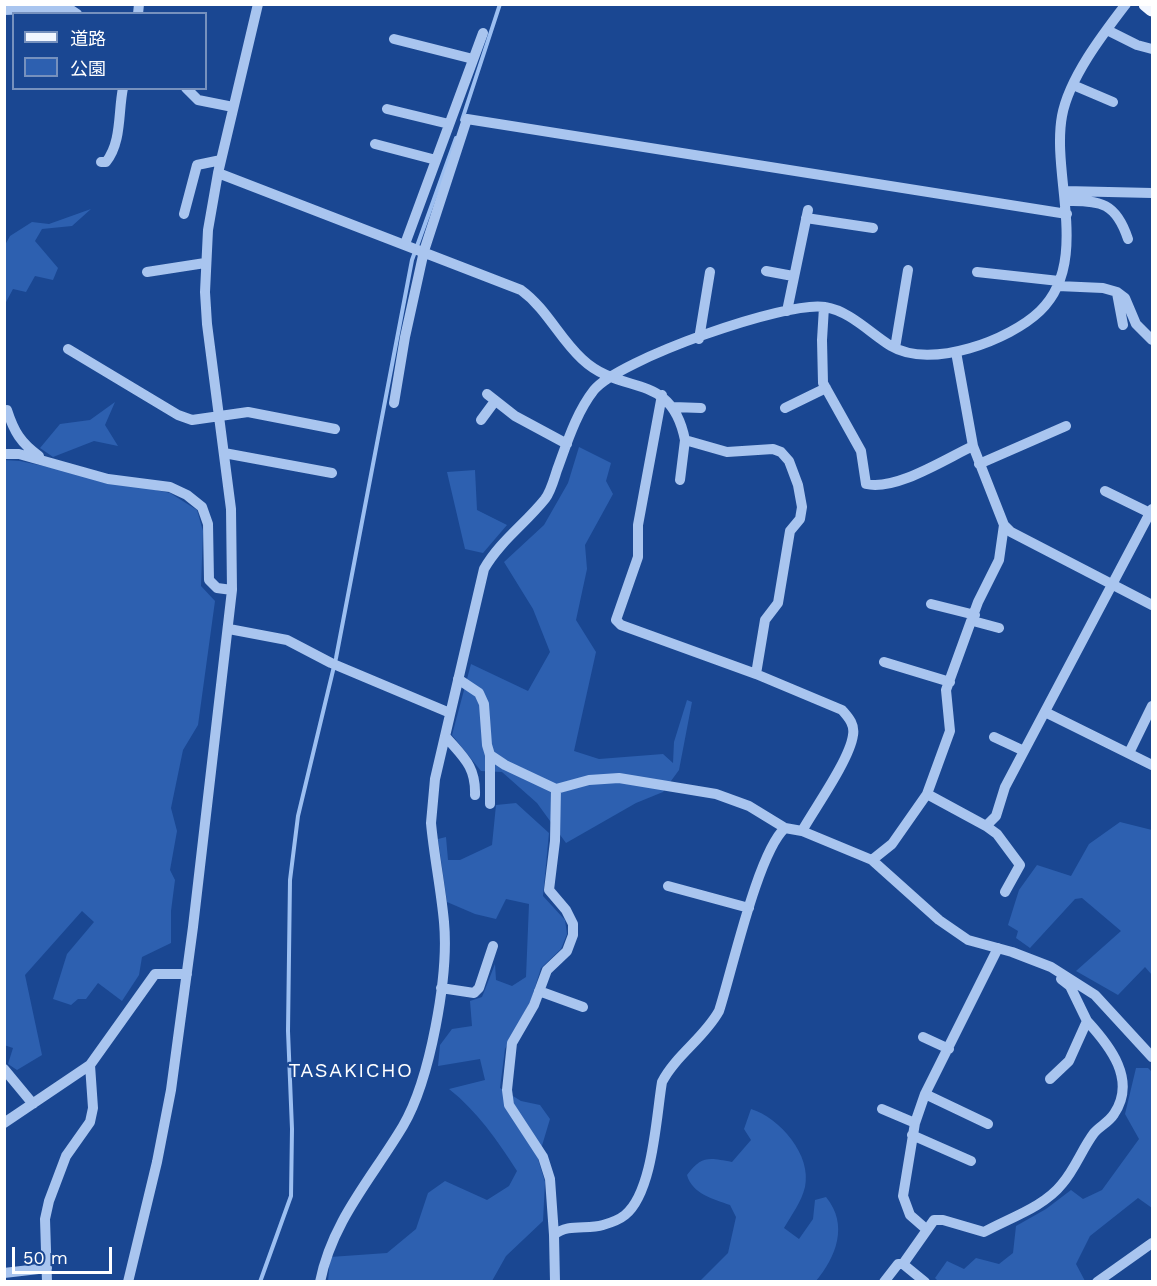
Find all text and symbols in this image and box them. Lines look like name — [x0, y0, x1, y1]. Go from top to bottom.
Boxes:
legend — [12, 12, 207, 90]
text: 道路 — [70, 28, 106, 49]
text: 公園 — [70, 58, 106, 79]
district label: TASAKICHO — [288, 1059, 414, 1083]
scale bar — [15, 1235, 116, 1273]
text: 50 m — [23, 1247, 68, 1268]

